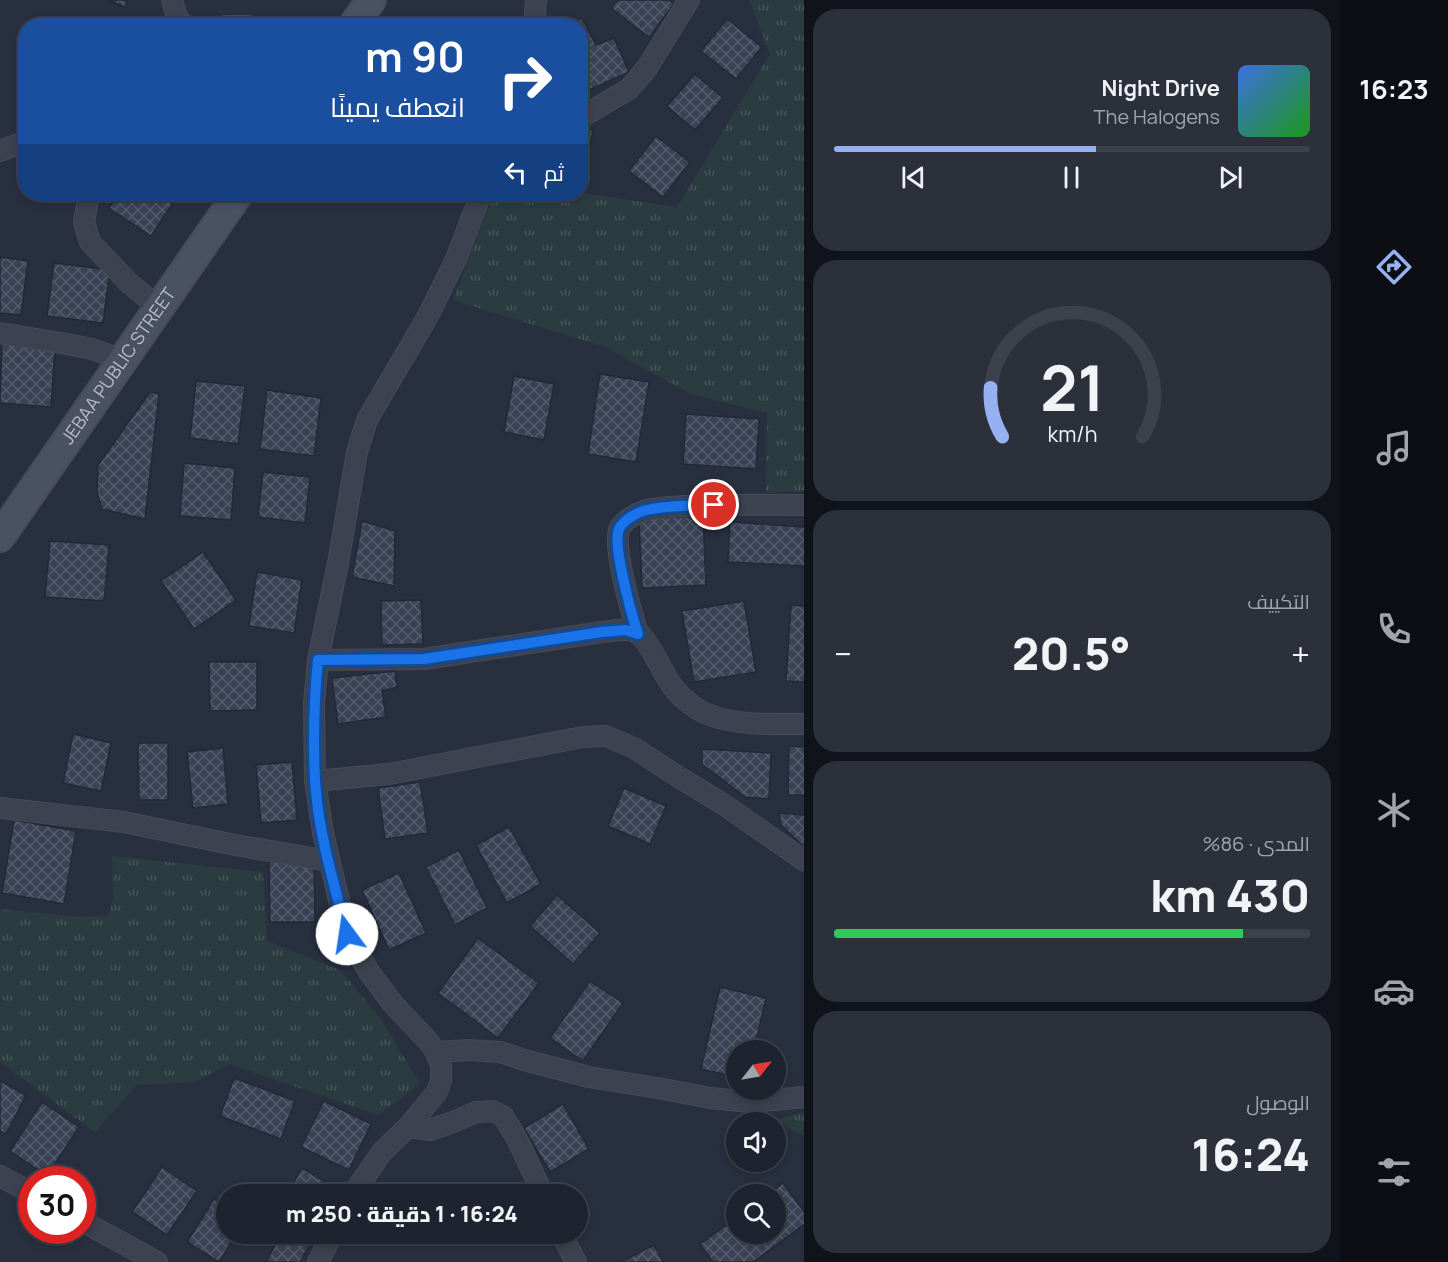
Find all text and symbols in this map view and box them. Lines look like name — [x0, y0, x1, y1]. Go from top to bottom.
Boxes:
text: 90 m — [365, 27, 465, 85]
icon: right — [486, 42, 564, 120]
text: 16:23 — [1359, 70, 1429, 107]
text: Night Drive — [1101, 73, 1220, 103]
text: انعطف يمينًا — [330, 88, 465, 125]
text: The Halogens — [1094, 103, 1220, 130]
icon: left — [499, 156, 532, 189]
text: ثم — [544, 158, 564, 188]
icon: previous — [897, 161, 930, 194]
icon: pause — [1055, 161, 1088, 194]
icon: next — [1214, 161, 1247, 194]
icon: directions — [1373, 246, 1415, 288]
street label: JEBAA PUBLIC STREET — [55, 282, 181, 449]
text: 21 — [1040, 345, 1104, 431]
text: km/h — [1047, 420, 1097, 449]
icon: music — [1373, 427, 1415, 469]
pin — [688, 479, 739, 530]
icon: arrive — [697, 488, 730, 521]
text: التكييف — [1247, 588, 1310, 615]
icon: phone — [1373, 608, 1415, 650]
text: 20.5° — [1012, 622, 1131, 684]
text: − — [834, 631, 852, 676]
text: + — [1291, 631, 1310, 676]
icon: climate — [1373, 789, 1415, 831]
text: المدى · 86% — [1202, 830, 1310, 857]
text: 430 km — [1150, 864, 1310, 926]
position arrow — [315, 902, 379, 966]
icon: car — [1373, 970, 1415, 1012]
north arrow — [726, 1040, 786, 1100]
map controls — [726, 1040, 786, 1244]
text: الوصول — [1246, 1089, 1310, 1116]
button: sound — [726, 1112, 786, 1172]
text: 16:24 — [1192, 1123, 1310, 1185]
icon: filters — [1373, 1151, 1415, 1193]
speed limit sign: 30 — [18, 1166, 96, 1244]
button: search — [726, 1184, 786, 1244]
text: 16:24 · 1 دقيقة · 250 m — [286, 1199, 518, 1229]

